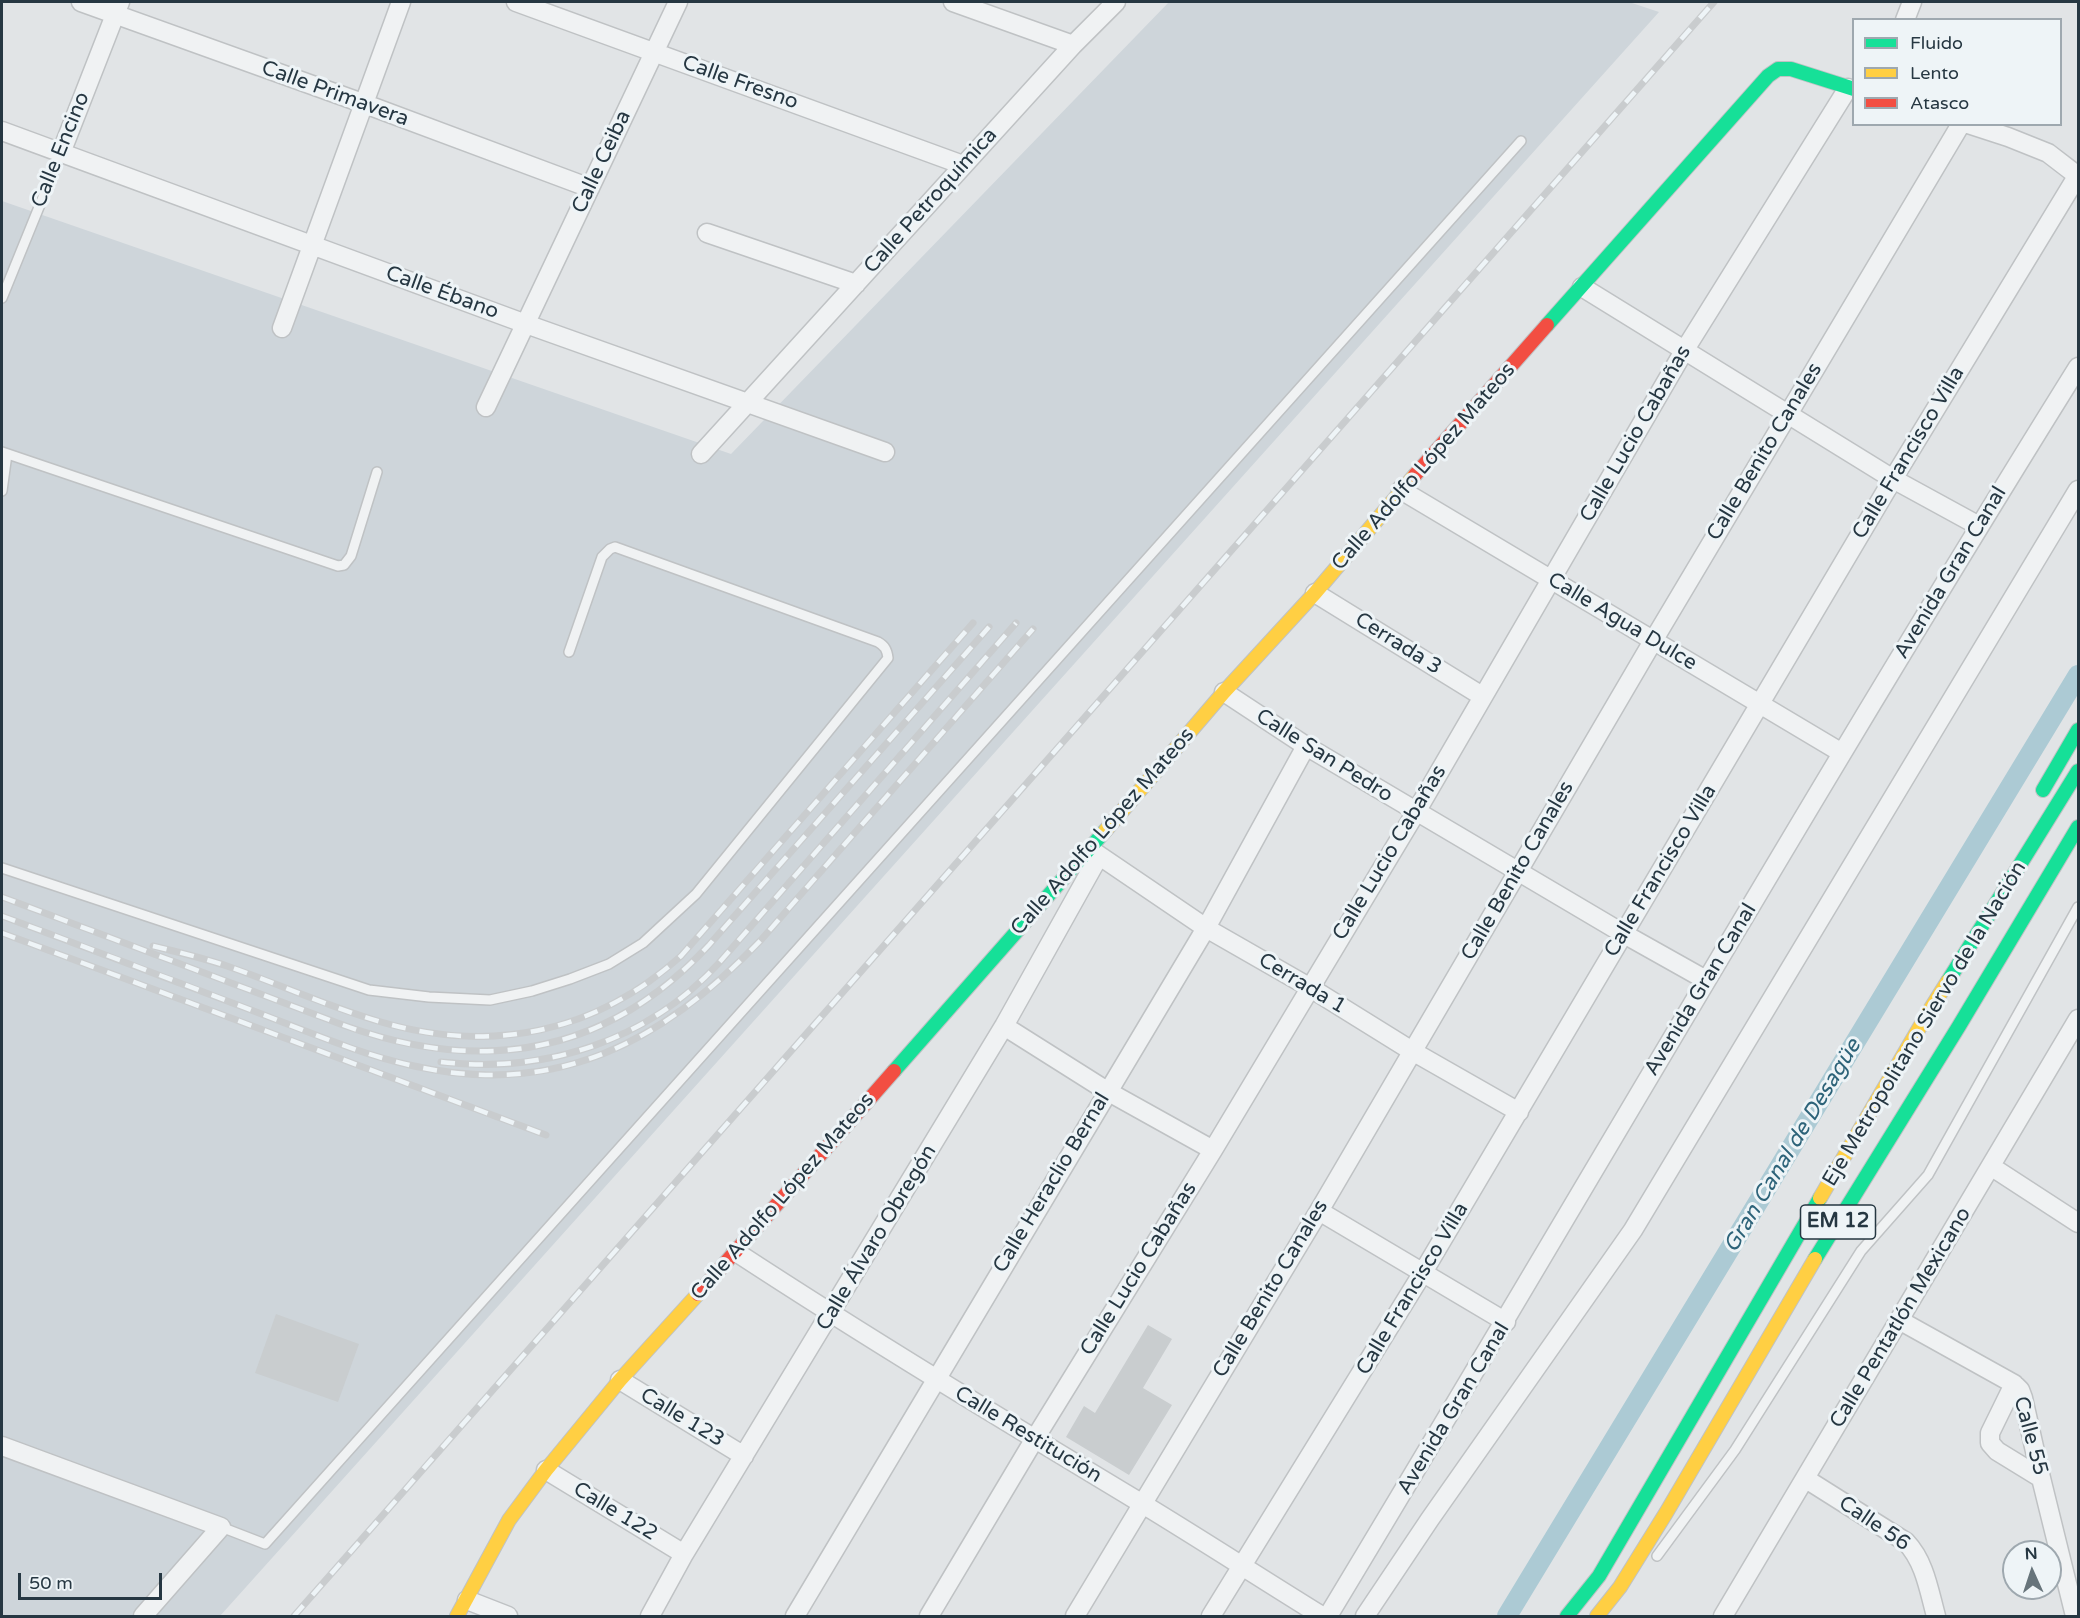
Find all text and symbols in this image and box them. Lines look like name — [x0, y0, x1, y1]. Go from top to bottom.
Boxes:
legend — [1852, 18, 2062, 126]
text: Fluido — [1910, 32, 1963, 54]
street label: Calle Fresno — [679, 50, 801, 116]
street label: Calle Primavera — [258, 56, 412, 132]
text: Lento — [1910, 62, 1959, 84]
street label: Calle Encino — [26, 89, 96, 211]
text: Atasco — [1910, 92, 1969, 114]
street label: Calle Ceiba — [567, 107, 637, 217]
street label: Calle Petroquímica — [859, 123, 1003, 279]
street label: Calle Ébano — [382, 261, 502, 325]
street label: Calle Lucio Cabañas — [1575, 341, 1697, 527]
street label: Calle Adolfo López Mateos — [1327, 358, 1521, 576]
street label: Calle Benito Canales — [1702, 359, 1828, 545]
street label: Calle Francisco Villa — [1848, 362, 1970, 544]
street label: Avenida Gran Canal — [1890, 482, 2012, 664]
street label: Calle Agua Dulce — [1543, 568, 1701, 676]
street label: Cerrada 3 — [1350, 607, 1446, 681]
street label: Calle San Pedro — [1251, 704, 1397, 808]
street label: Calle Adolfo López Mateos — [1006, 723, 1200, 941]
street label: Calle Lucio Cabañas — [1328, 761, 1452, 945]
street label: Calle Benito Canales — [1456, 777, 1580, 965]
street label: Calle Francisco Villa — [1600, 780, 1722, 962]
street label: Eje Metropolitano Siervo de la Nación — [1818, 857, 2032, 1191]
street label: Avenida Gran Canal — [1640, 899, 1762, 1081]
street label: Cerrada 1 — [1254, 948, 1350, 1020]
water label: Gran Canal de Desagüe — [1719, 1034, 1867, 1258]
street label: Calle Adolfo López Mateos — [686, 1088, 880, 1306]
street label: Calle Heraclio Bernal — [988, 1088, 1116, 1278]
street label: Calle Álvaro Obregón — [812, 1141, 942, 1335]
street label: Calle Lucio Cabañas — [1075, 1178, 1203, 1360]
street label: Calle Benito Canales — [1208, 1196, 1334, 1382]
street label: Calle Francisco Villa — [1352, 1198, 1474, 1380]
street label: Calle Pentatlón Mexicano — [1825, 1203, 1977, 1433]
road number: EM 12 — [1800, 1205, 1876, 1239]
street label: Avenida Gran Canal — [1393, 1318, 1515, 1500]
street label: Calle Restitución — [950, 1381, 1106, 1489]
street label: Calle 123 — [635, 1383, 729, 1453]
street label: Calle 55 — [2007, 1394, 2053, 1478]
street label: Calle 122 — [568, 1477, 662, 1547]
street label: Calle 56 — [1834, 1491, 1914, 1557]
north arrow — [2002, 1540, 2062, 1600]
text: N — [2024, 1544, 2038, 1564]
scale bar — [21, 1561, 165, 1599]
text: 50 m — [29, 1572, 73, 1594]

